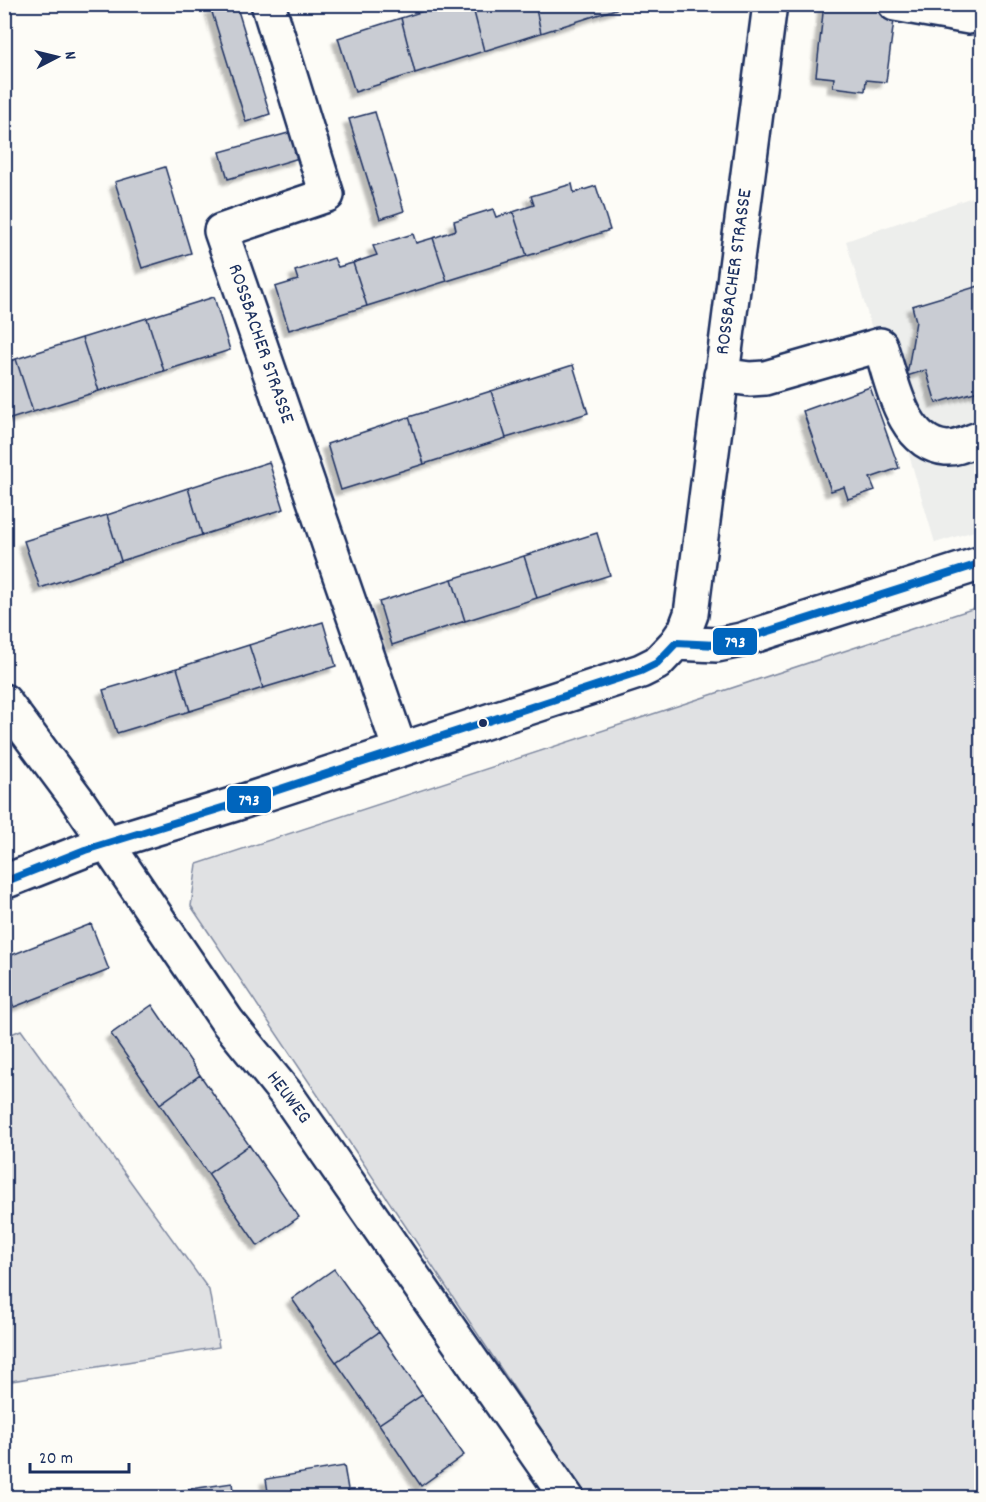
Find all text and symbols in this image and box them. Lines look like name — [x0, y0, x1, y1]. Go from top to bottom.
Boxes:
north arrow — [27, 27, 87, 87]
text: N — [58, 50, 81, 61]
street label: ROSSBACHER STRASSE — [710, 187, 760, 357]
street label: ROSSBACHER STRASSE — [220, 260, 300, 428]
line badge: 793 — [712, 627, 758, 656]
text: 793 — [725, 632, 745, 655]
unlabelled marker — [477, 717, 489, 729]
line badge: 793 — [226, 785, 272, 814]
text: 793 — [239, 790, 259, 813]
street label: HEUWEG — [259, 1066, 317, 1130]
scale bar — [30, 1436, 129, 1474]
text: 20 m — [39, 1447, 73, 1472]

